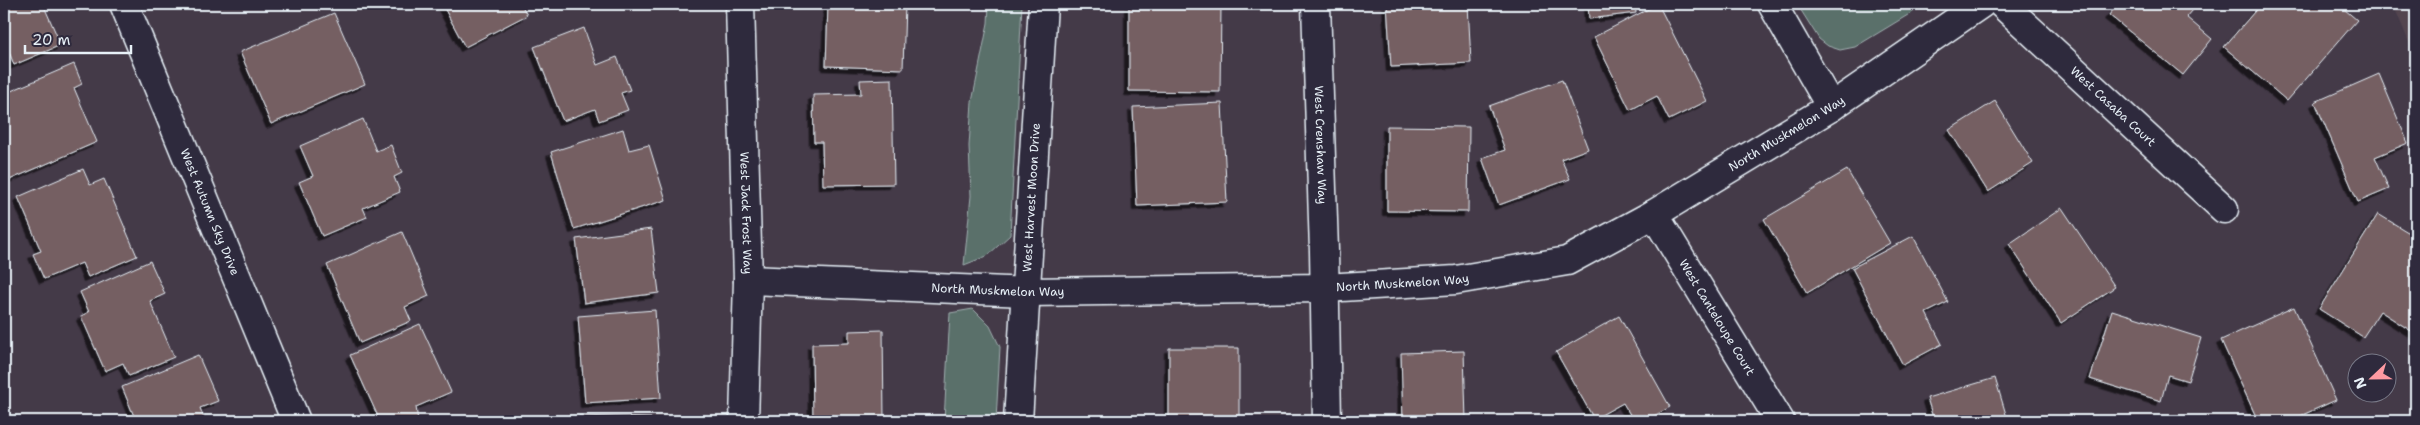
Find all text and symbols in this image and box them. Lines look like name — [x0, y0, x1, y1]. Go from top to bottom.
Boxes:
scale bar — [25, 22, 131, 54]
text: 20 m — [32, 30, 71, 50]
street label: West Casaba Court — [2067, 63, 2159, 150]
street label: West Crenshaw Way — [1311, 85, 1330, 205]
street label: North Muskmelon Way — [1726, 92, 1848, 175]
street label: West Harvest Moon Drive — [1019, 122, 1044, 272]
street label: West Autumn Sky Drive — [177, 146, 243, 278]
street label: West Jack Frost Way — [736, 151, 756, 275]
street label: West Canteloupe Court — [1675, 256, 1758, 378]
street label: North Muskmelon Way — [1336, 270, 1470, 295]
street label: North Muskmelon Way — [931, 280, 1065, 300]
north arrow — [2348, 352, 2398, 402]
text: N — [2350, 374, 2370, 391]

